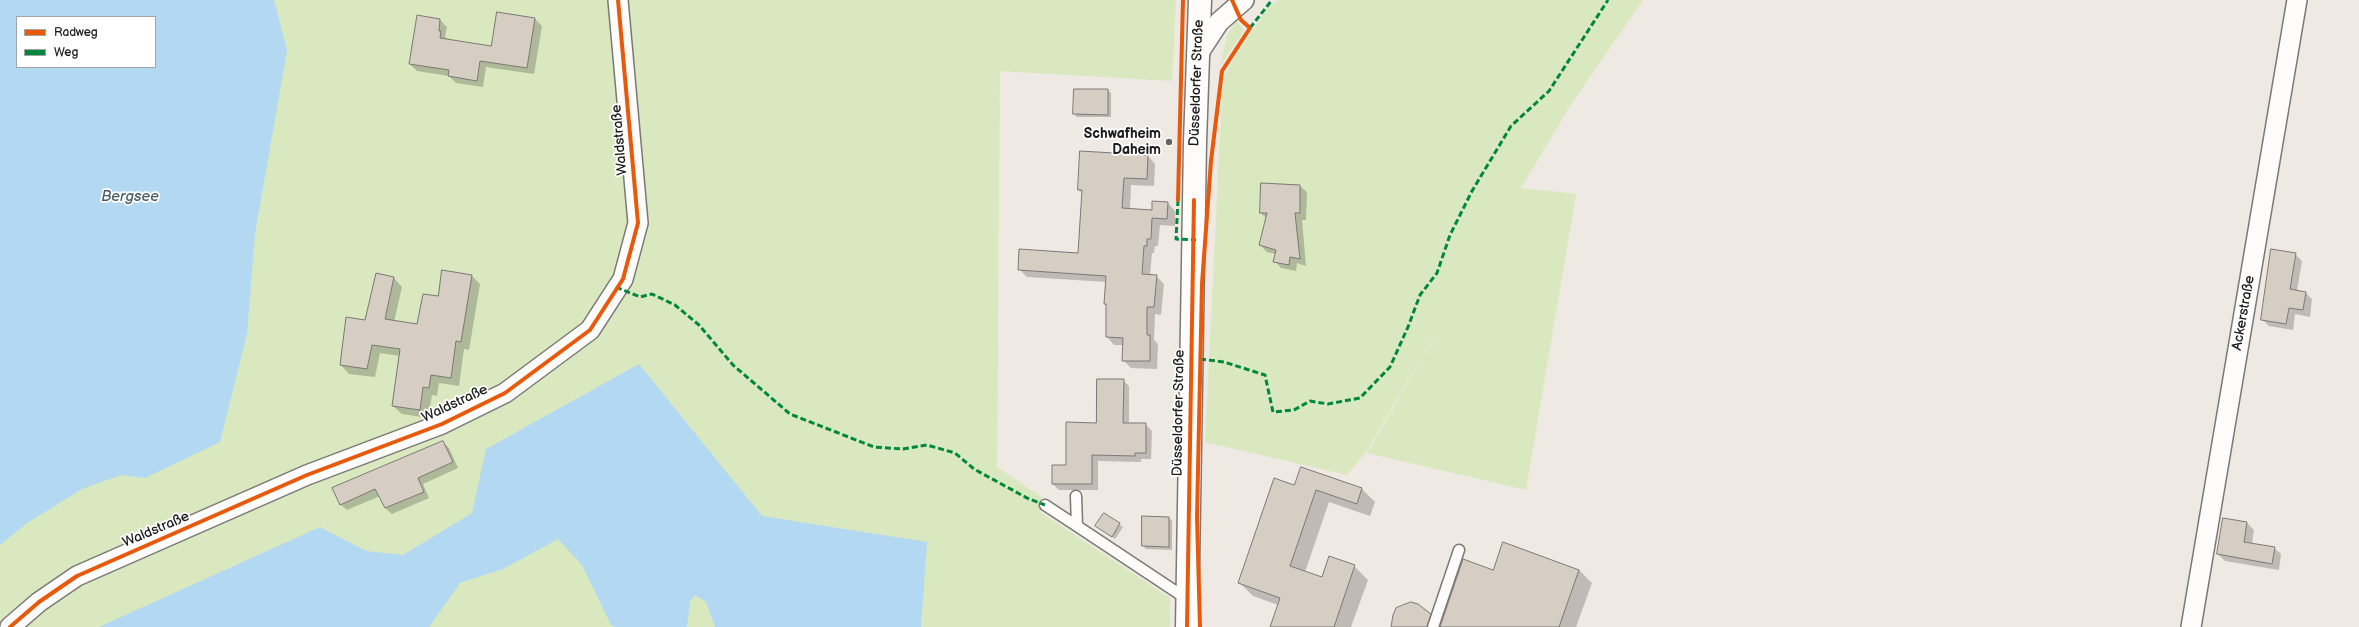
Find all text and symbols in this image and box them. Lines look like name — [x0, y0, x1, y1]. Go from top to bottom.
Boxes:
legend — [16, 16, 156, 68]
street label: Düsseldorfer Straße — [1186, 19, 1208, 147]
text: Radweg — [54, 25, 98, 40]
text: Weg — [54, 45, 78, 60]
street label: Waldstraße — [609, 104, 631, 176]
place label: Schwafheim Daheim — [1084, 126, 1161, 158]
marker: Schwafheim Daheim — [1164, 137, 1174, 147]
water label: Bergsee — [101, 188, 159, 206]
street label: Ackerstraße — [2229, 274, 2259, 352]
street label: Düsseldorfer Straße — [1169, 349, 1189, 477]
street label: Waldstraße — [419, 381, 491, 427]
street label: Waldstraße — [120, 508, 192, 552]

